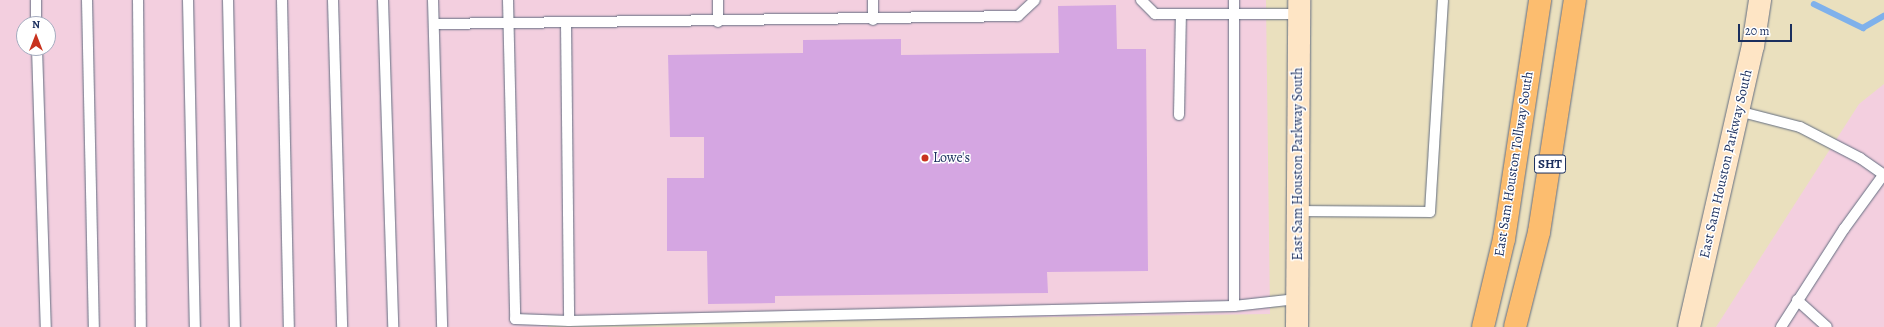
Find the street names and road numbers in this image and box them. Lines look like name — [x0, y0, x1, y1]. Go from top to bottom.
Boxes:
street label: East Sam Houston Parkway South — [1290, 67, 1306, 261]
street label: East Sam Houston Parkway South — [1696, 68, 1756, 260]
street label: East Sam Houston Tollway South — [1491, 70, 1537, 258]
road number: SHT — [1534, 153, 1566, 175]

